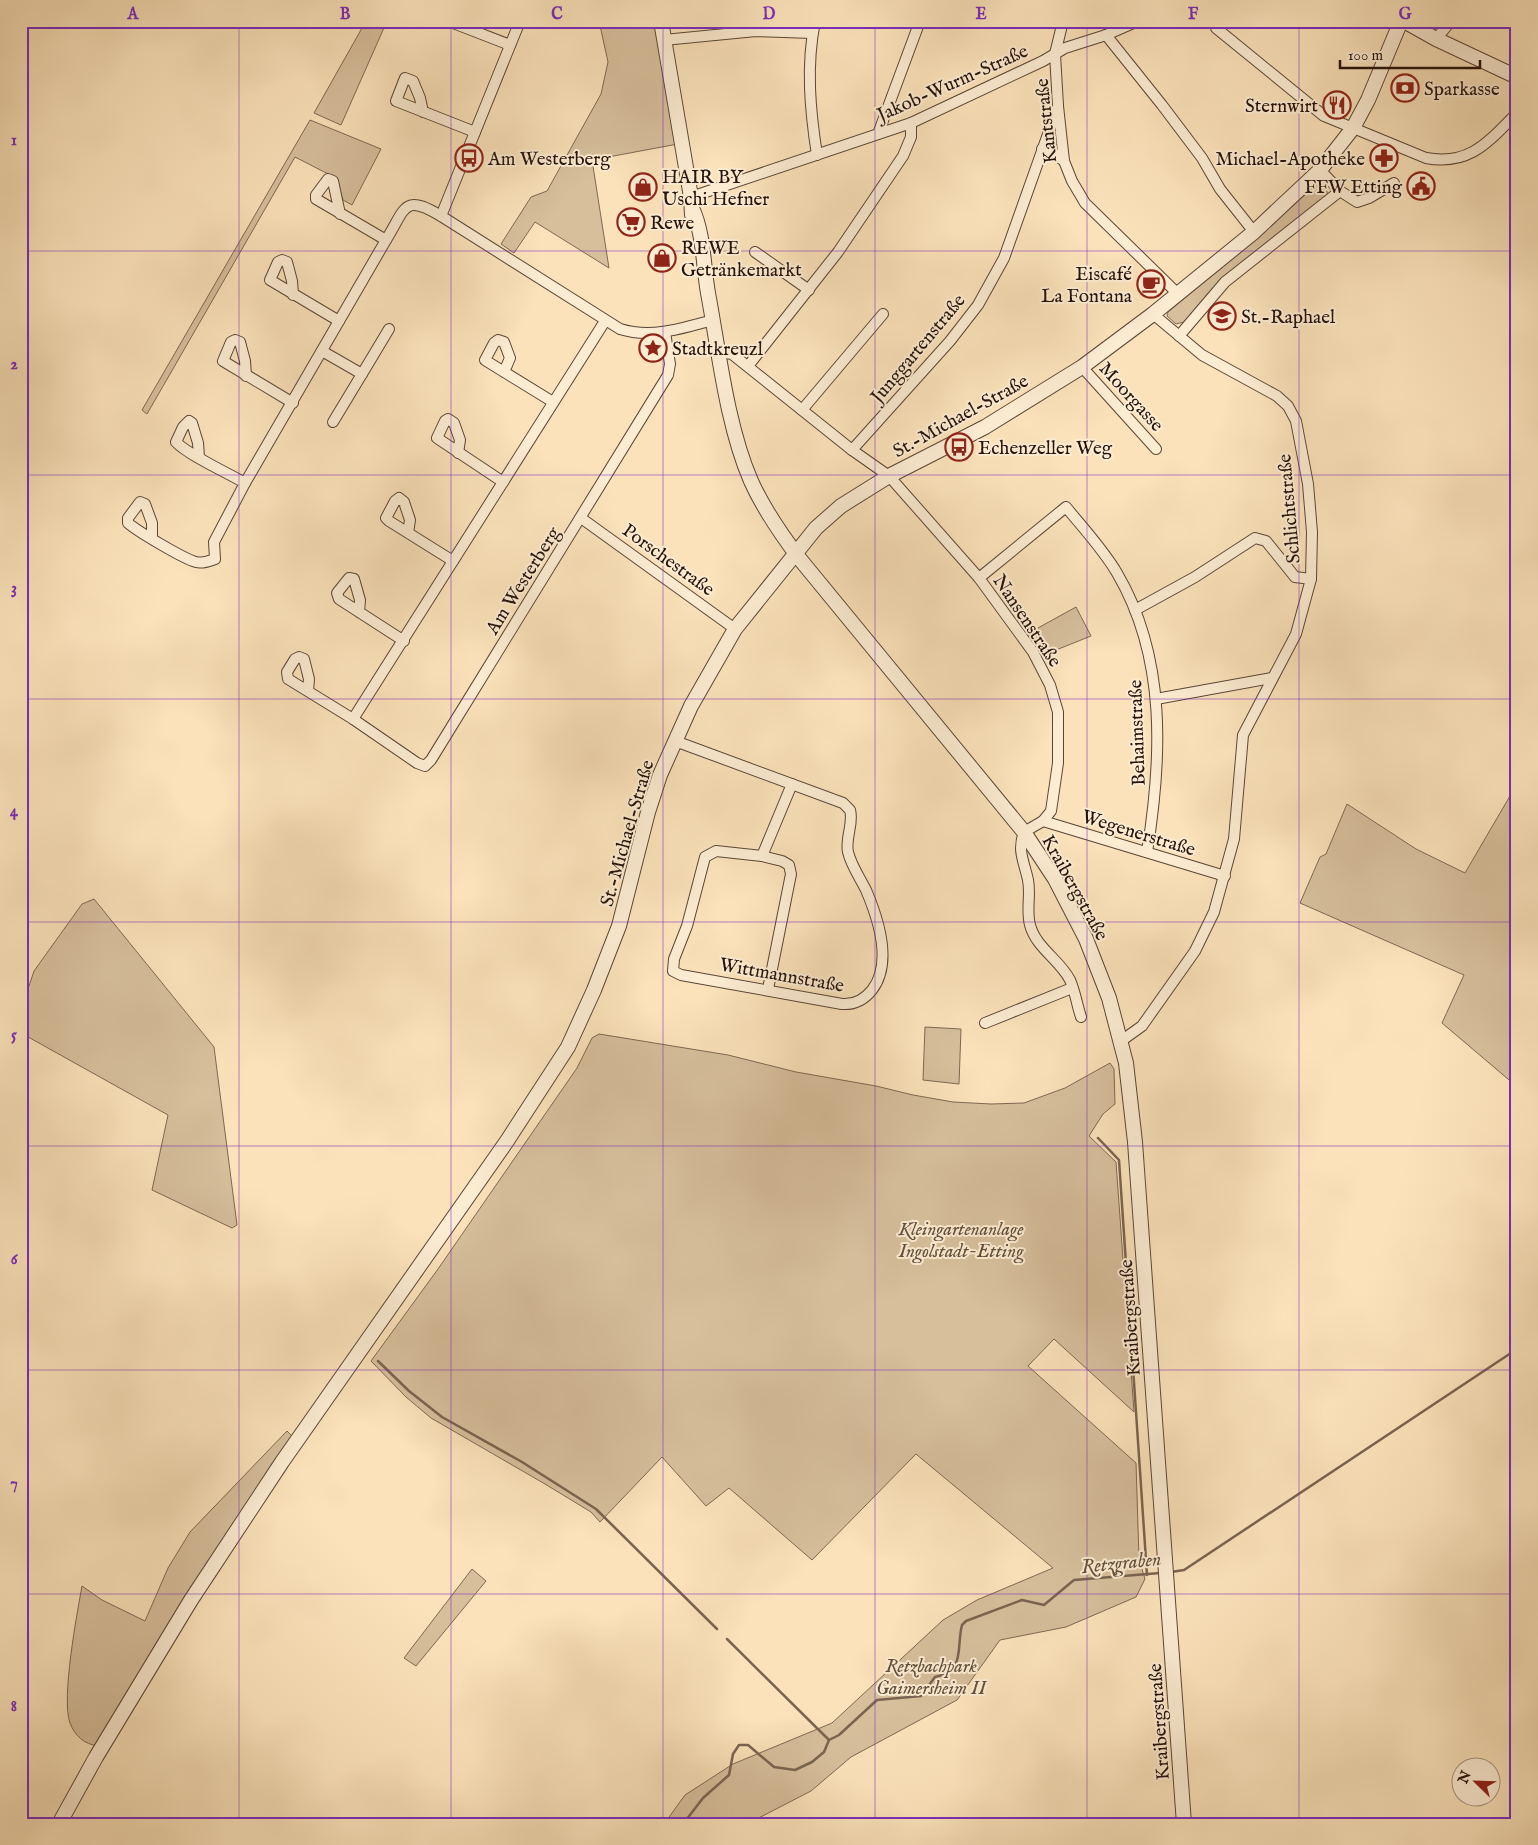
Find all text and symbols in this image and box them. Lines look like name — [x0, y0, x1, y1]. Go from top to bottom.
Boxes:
text: A — [127, 5, 140, 25]
text: B — [340, 5, 351, 25]
text: C — [551, 5, 563, 25]
text: D — [763, 5, 776, 25]
text: E — [975, 5, 987, 25]
text: F — [1188, 5, 1199, 25]
text: G — [1399, 5, 1412, 25]
scale bar — [1340, 38, 1480, 70]
street label: Jakob-Wurm-Straße — [872, 40, 1032, 129]
text: 100 m — [1348, 46, 1384, 65]
bank icon: Sparkasse — [1390, 73, 1420, 103]
street label: Kantstraße — [1031, 77, 1063, 165]
place label: Sparkasse — [1424, 78, 1500, 102]
restaurant icon: Sternwirt — [1322, 90, 1352, 120]
place label: Sternwirt — [1245, 95, 1318, 119]
text: 1 — [11, 131, 17, 151]
bus stop icon: Am Westerberg — [454, 143, 484, 173]
pharmacy icon: Michael-Apotheke — [1369, 143, 1399, 173]
place label: Am Westerberg — [487, 148, 611, 172]
place label: Michael-Apotheke — [1215, 148, 1365, 172]
place label: HAIR BY Uschi Hefner — [662, 166, 769, 212]
public building icon: FFW Etting — [1406, 171, 1436, 201]
shop icon: HAIR BY Uschi Hefner — [628, 172, 658, 202]
place label: FFW Etting — [1304, 176, 1403, 200]
supermarket icon: Rewe — [616, 207, 646, 237]
place label: Rewe — [650, 212, 694, 236]
place label: REWE Getränkemarkt — [681, 237, 802, 283]
shop icon: REWE Getränkemarkt — [647, 243, 677, 273]
place label: Eiscafé La Fontana — [1041, 263, 1133, 309]
cafe icon: Eiscafé La Fontana — [1136, 269, 1166, 299]
street label: Junggartenstraße — [865, 290, 971, 410]
school or university icon: St.-Raphael — [1207, 301, 1237, 331]
place label: St.-Raphael — [1241, 306, 1336, 330]
place icon: Stadtkreuzl — [638, 333, 668, 363]
place label: Stadtkreuzl — [672, 338, 764, 362]
text: 2 — [10, 355, 18, 375]
street label: Moorgasse — [1093, 357, 1168, 437]
street label: St.-Michael-Straße — [889, 369, 1033, 464]
bus stop icon: Echenzeller Weg — [944, 432, 974, 462]
place label: Echenzeller Weg — [978, 437, 1113, 461]
street label: Schlichtstraße — [1273, 453, 1307, 565]
street label: Porschestraße — [617, 519, 719, 602]
street label: Am Westerberg — [481, 522, 567, 640]
street label: Nansenstraße — [987, 570, 1066, 672]
text: 3 — [11, 579, 17, 599]
street label: Behaimstraße — [1124, 679, 1152, 786]
street label: St.-Michael-Straße — [596, 757, 660, 910]
text: 4 — [10, 802, 19, 822]
street label: Wegenerstraße — [1079, 805, 1198, 863]
street label: Kraibergstraße — [1035, 831, 1113, 945]
street label: Wittmannstraße — [717, 953, 846, 999]
text: 5 — [11, 1026, 17, 1046]
park label: Kleingartenanlage Ingolstadt-Etting — [898, 1218, 1024, 1264]
text: 6 — [11, 1250, 19, 1270]
street label: Kraibergstraße — [1115, 1258, 1147, 1377]
text: 7 — [10, 1474, 18, 1494]
water label: Retzgraben — [1080, 1547, 1163, 1581]
park label: Retzbachpark Gaimersheim II — [876, 1655, 987, 1701]
street label: Kraibergstraße — [1144, 1662, 1176, 1781]
text: 8 — [11, 1697, 17, 1717]
north arrow — [1450, 1758, 1500, 1808]
text: N — [1454, 1768, 1476, 1787]

